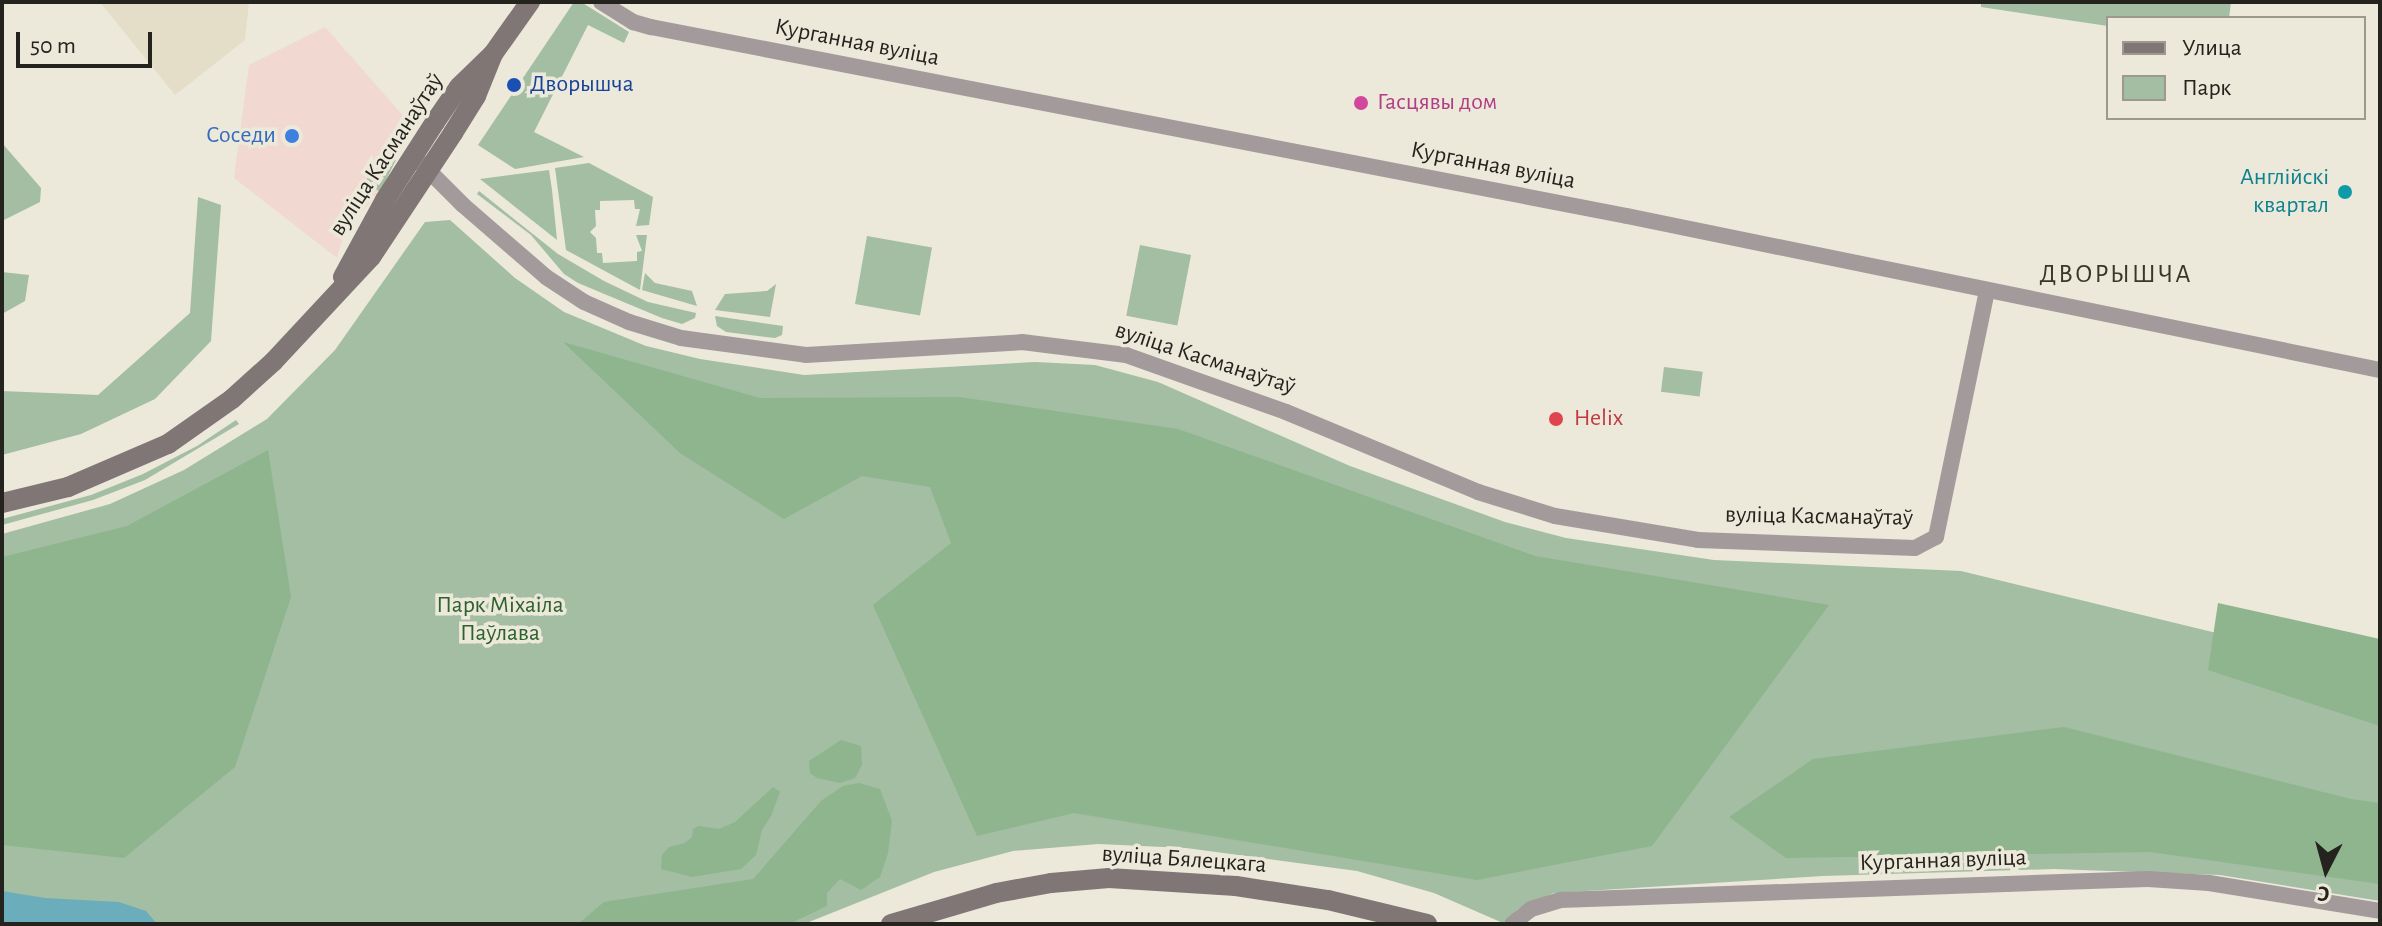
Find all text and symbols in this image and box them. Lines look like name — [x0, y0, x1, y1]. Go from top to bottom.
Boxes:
street label: Курганная вуліца — [772, 13, 942, 73]
scale bar — [20, 16, 156, 66]
legend — [2106, 16, 2366, 120]
text: 50 m — [30, 34, 76, 58]
text: Улица — [2182, 36, 2242, 60]
street label: вуліца Касманаўтаў — [324, 68, 450, 242]
place label: Дворышча — [530, 71, 634, 99]
marker: Дворышча — [505, 76, 523, 94]
text: Парк — [2182, 76, 2231, 100]
place label: Гасцявы дом — [1377, 89, 1497, 117]
marker: Гасцявы дом — [1352, 94, 1370, 112]
place label: Соседи — [206, 122, 276, 150]
marker: Соседи — [283, 127, 301, 145]
street label: Курганная вуліца — [1408, 136, 1578, 196]
place label: Англійскі квартал — [2240, 164, 2329, 220]
marker: Англійскі квартал — [2336, 183, 2354, 201]
district label: ДВОРЫШЧА — [2039, 259, 2193, 291]
street label: вуліца Касманаўтаў — [1111, 316, 1299, 402]
place label: Helix — [1574, 405, 1623, 433]
marker: Helix — [1545, 408, 1567, 430]
street label: вуліца Касманаўтаў — [1725, 501, 1913, 533]
park label: Парк Міхаіла Паўлава — [436, 592, 564, 648]
north arrow — [2286, 830, 2366, 910]
street label: вуліца Бялецкага — [1101, 840, 1267, 880]
street label: Курганная вуліца — [1859, 844, 2027, 878]
text: С — [2316, 882, 2331, 905]

